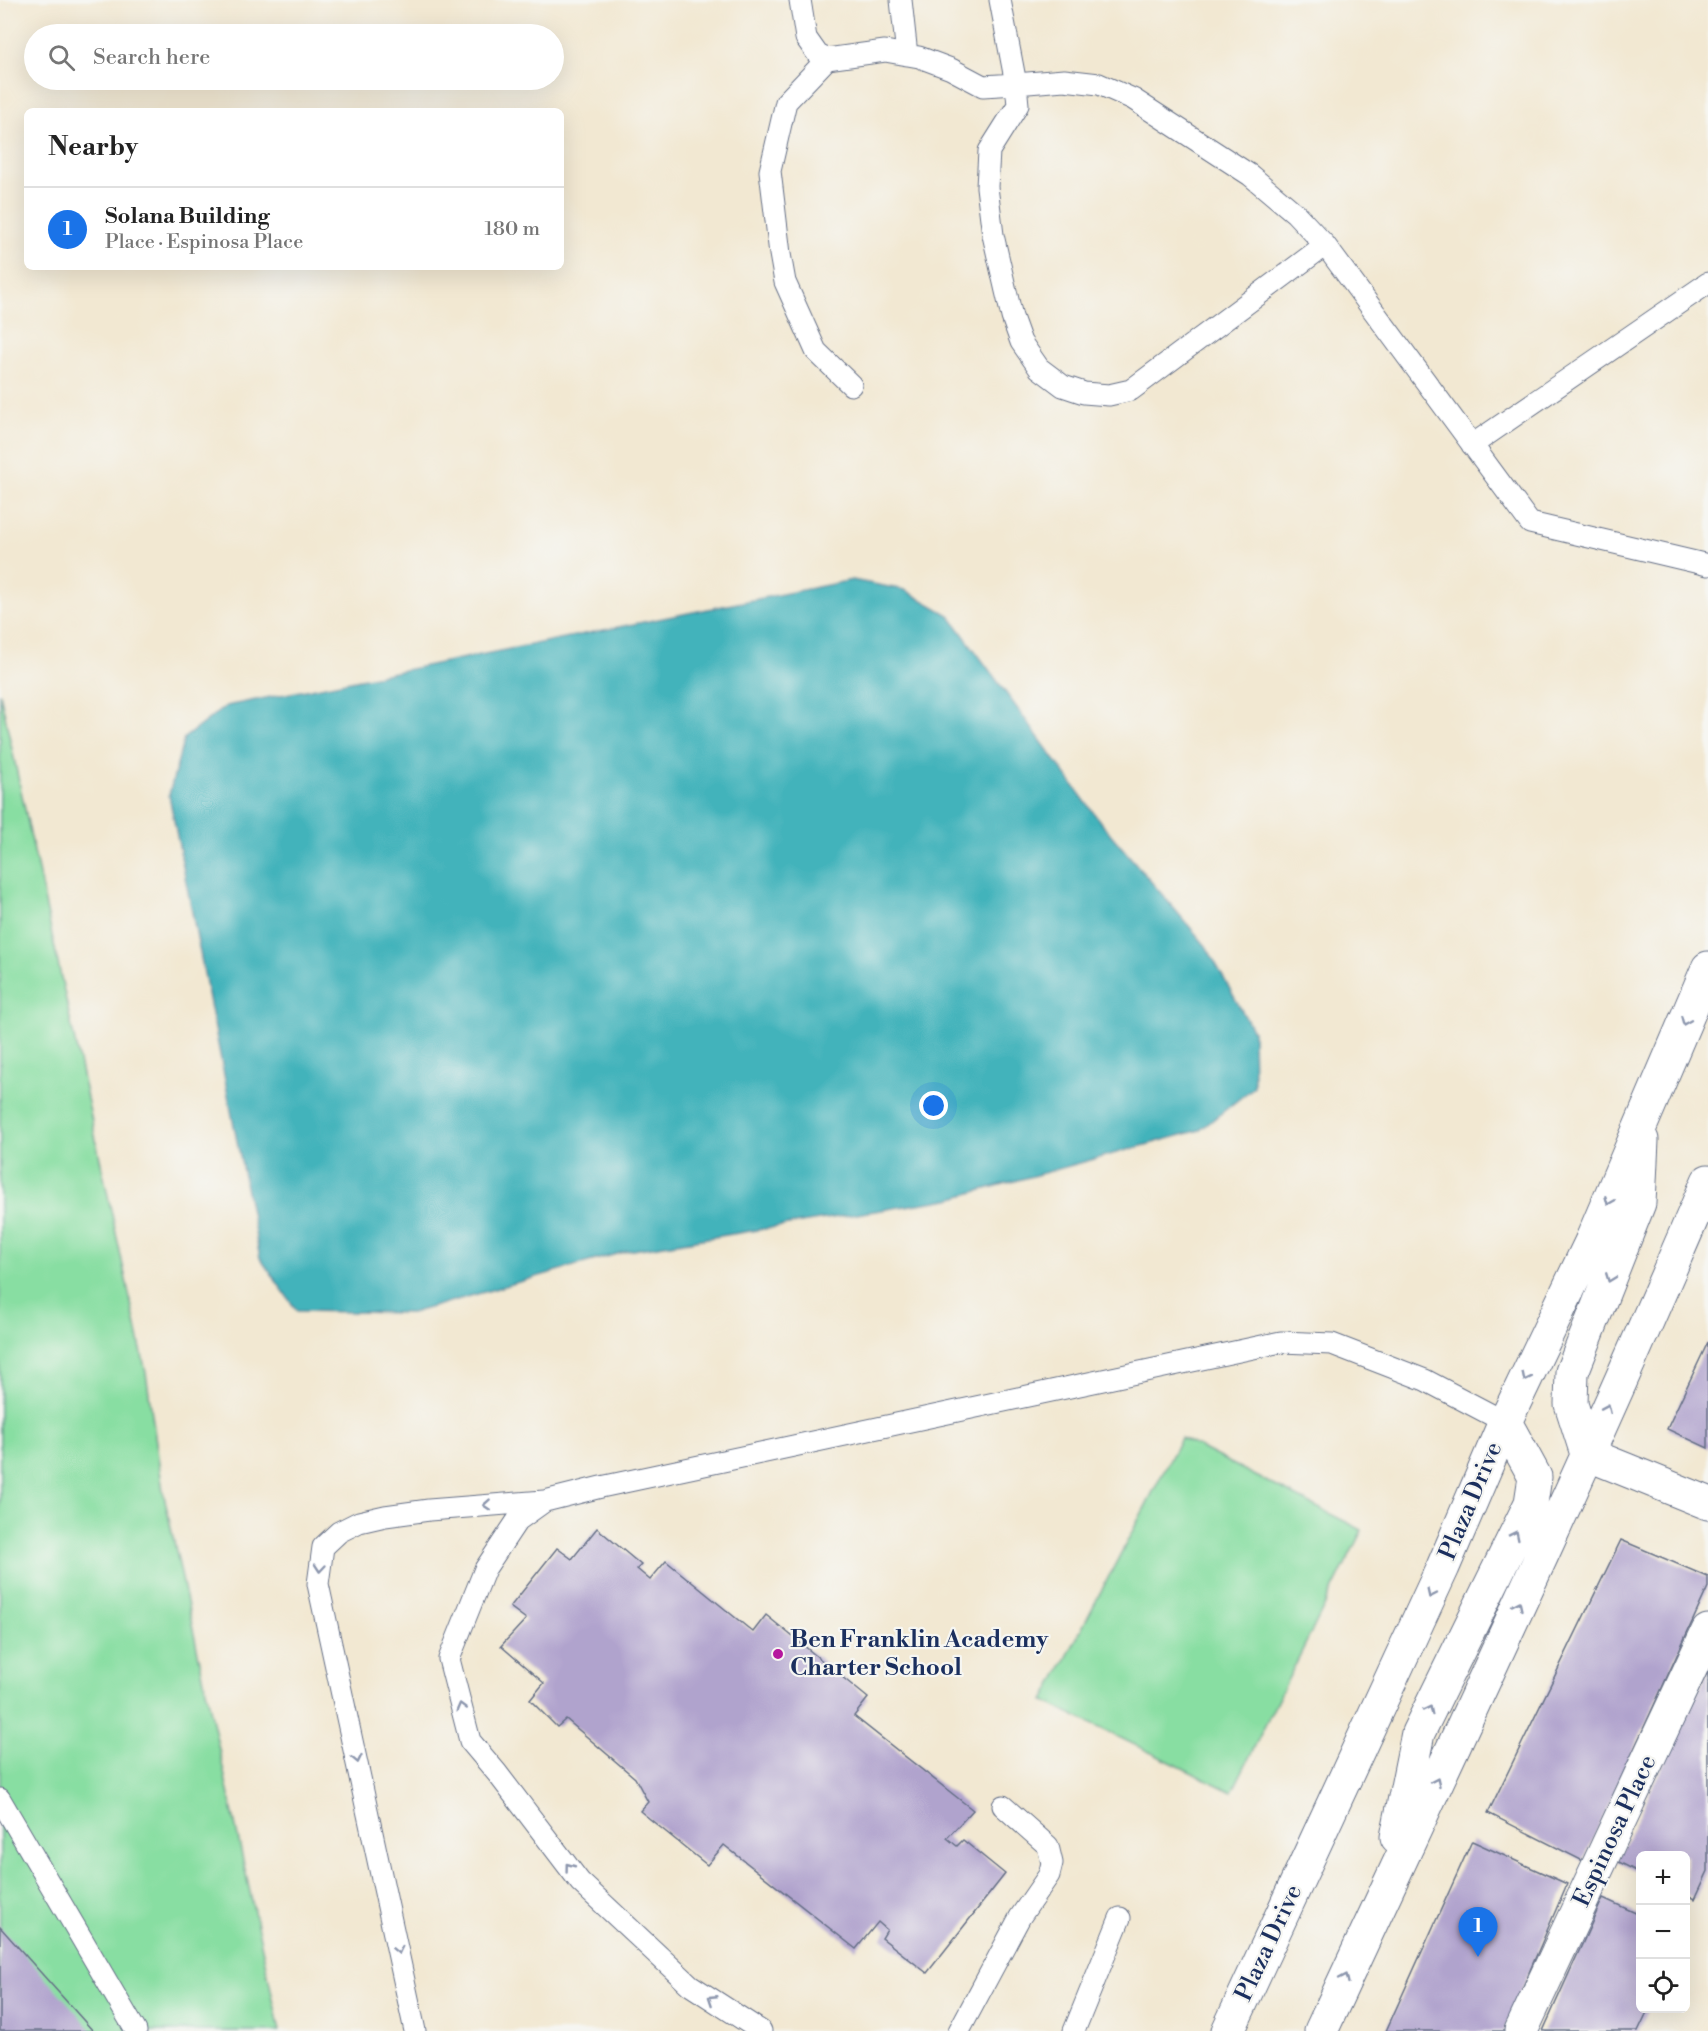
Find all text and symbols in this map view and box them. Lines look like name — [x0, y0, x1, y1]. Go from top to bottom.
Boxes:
search box — [24, 24, 564, 90]
icon: search — [45, 41, 78, 74]
text: Search here — [93, 44, 210, 71]
text: Nearby — [48, 131, 138, 163]
text: Solana Building — [105, 203, 270, 230]
text: 1 — [63, 217, 72, 242]
text: 180 m — [485, 217, 540, 242]
text: Place · Espinosa Place — [105, 230, 303, 255]
one-way arrow — [1680, 1015, 1692, 1026]
your location — [919, 1091, 948, 1120]
one-way arrow — [1604, 1194, 1616, 1205]
one-way arrow — [1605, 1272, 1617, 1283]
one-way arrow — [1522, 1371, 1533, 1382]
one-way arrow — [1600, 1404, 1612, 1415]
street label: Plaza Drive — [1433, 1437, 1509, 1565]
one-way arrow — [482, 1498, 491, 1511]
one-way arrow — [1508, 1530, 1520, 1541]
one-way arrow — [313, 1564, 326, 1573]
one-way arrow — [1426, 1588, 1438, 1599]
one-way arrow — [1511, 1600, 1523, 1611]
place label: Ben Franklin Academy Charter School — [790, 1625, 1049, 1683]
marker: Ben Franklin Academy Charter School — [771, 1647, 785, 1661]
one-way arrow — [456, 1703, 469, 1713]
one-way arrow — [1422, 1705, 1434, 1716]
street label: Espinosa Place — [1567, 1750, 1663, 1912]
one-way arrow — [350, 1754, 363, 1764]
one-way arrow — [1429, 1778, 1441, 1789]
map controls — [1636, 1851, 1690, 2013]
button: + — [1636, 1851, 1690, 1905]
one-way arrow — [565, 1863, 576, 1874]
street label: Plaza Drive — [1229, 1880, 1309, 2006]
button: − — [1636, 1905, 1690, 1959]
pin: 1 — [1458, 1908, 1498, 1957]
one-way arrow — [391, 1944, 404, 1954]
button: locate — [1636, 1959, 1690, 2013]
one-way arrow — [1338, 1973, 1350, 1984]
one-way arrow — [708, 1995, 719, 2006]

